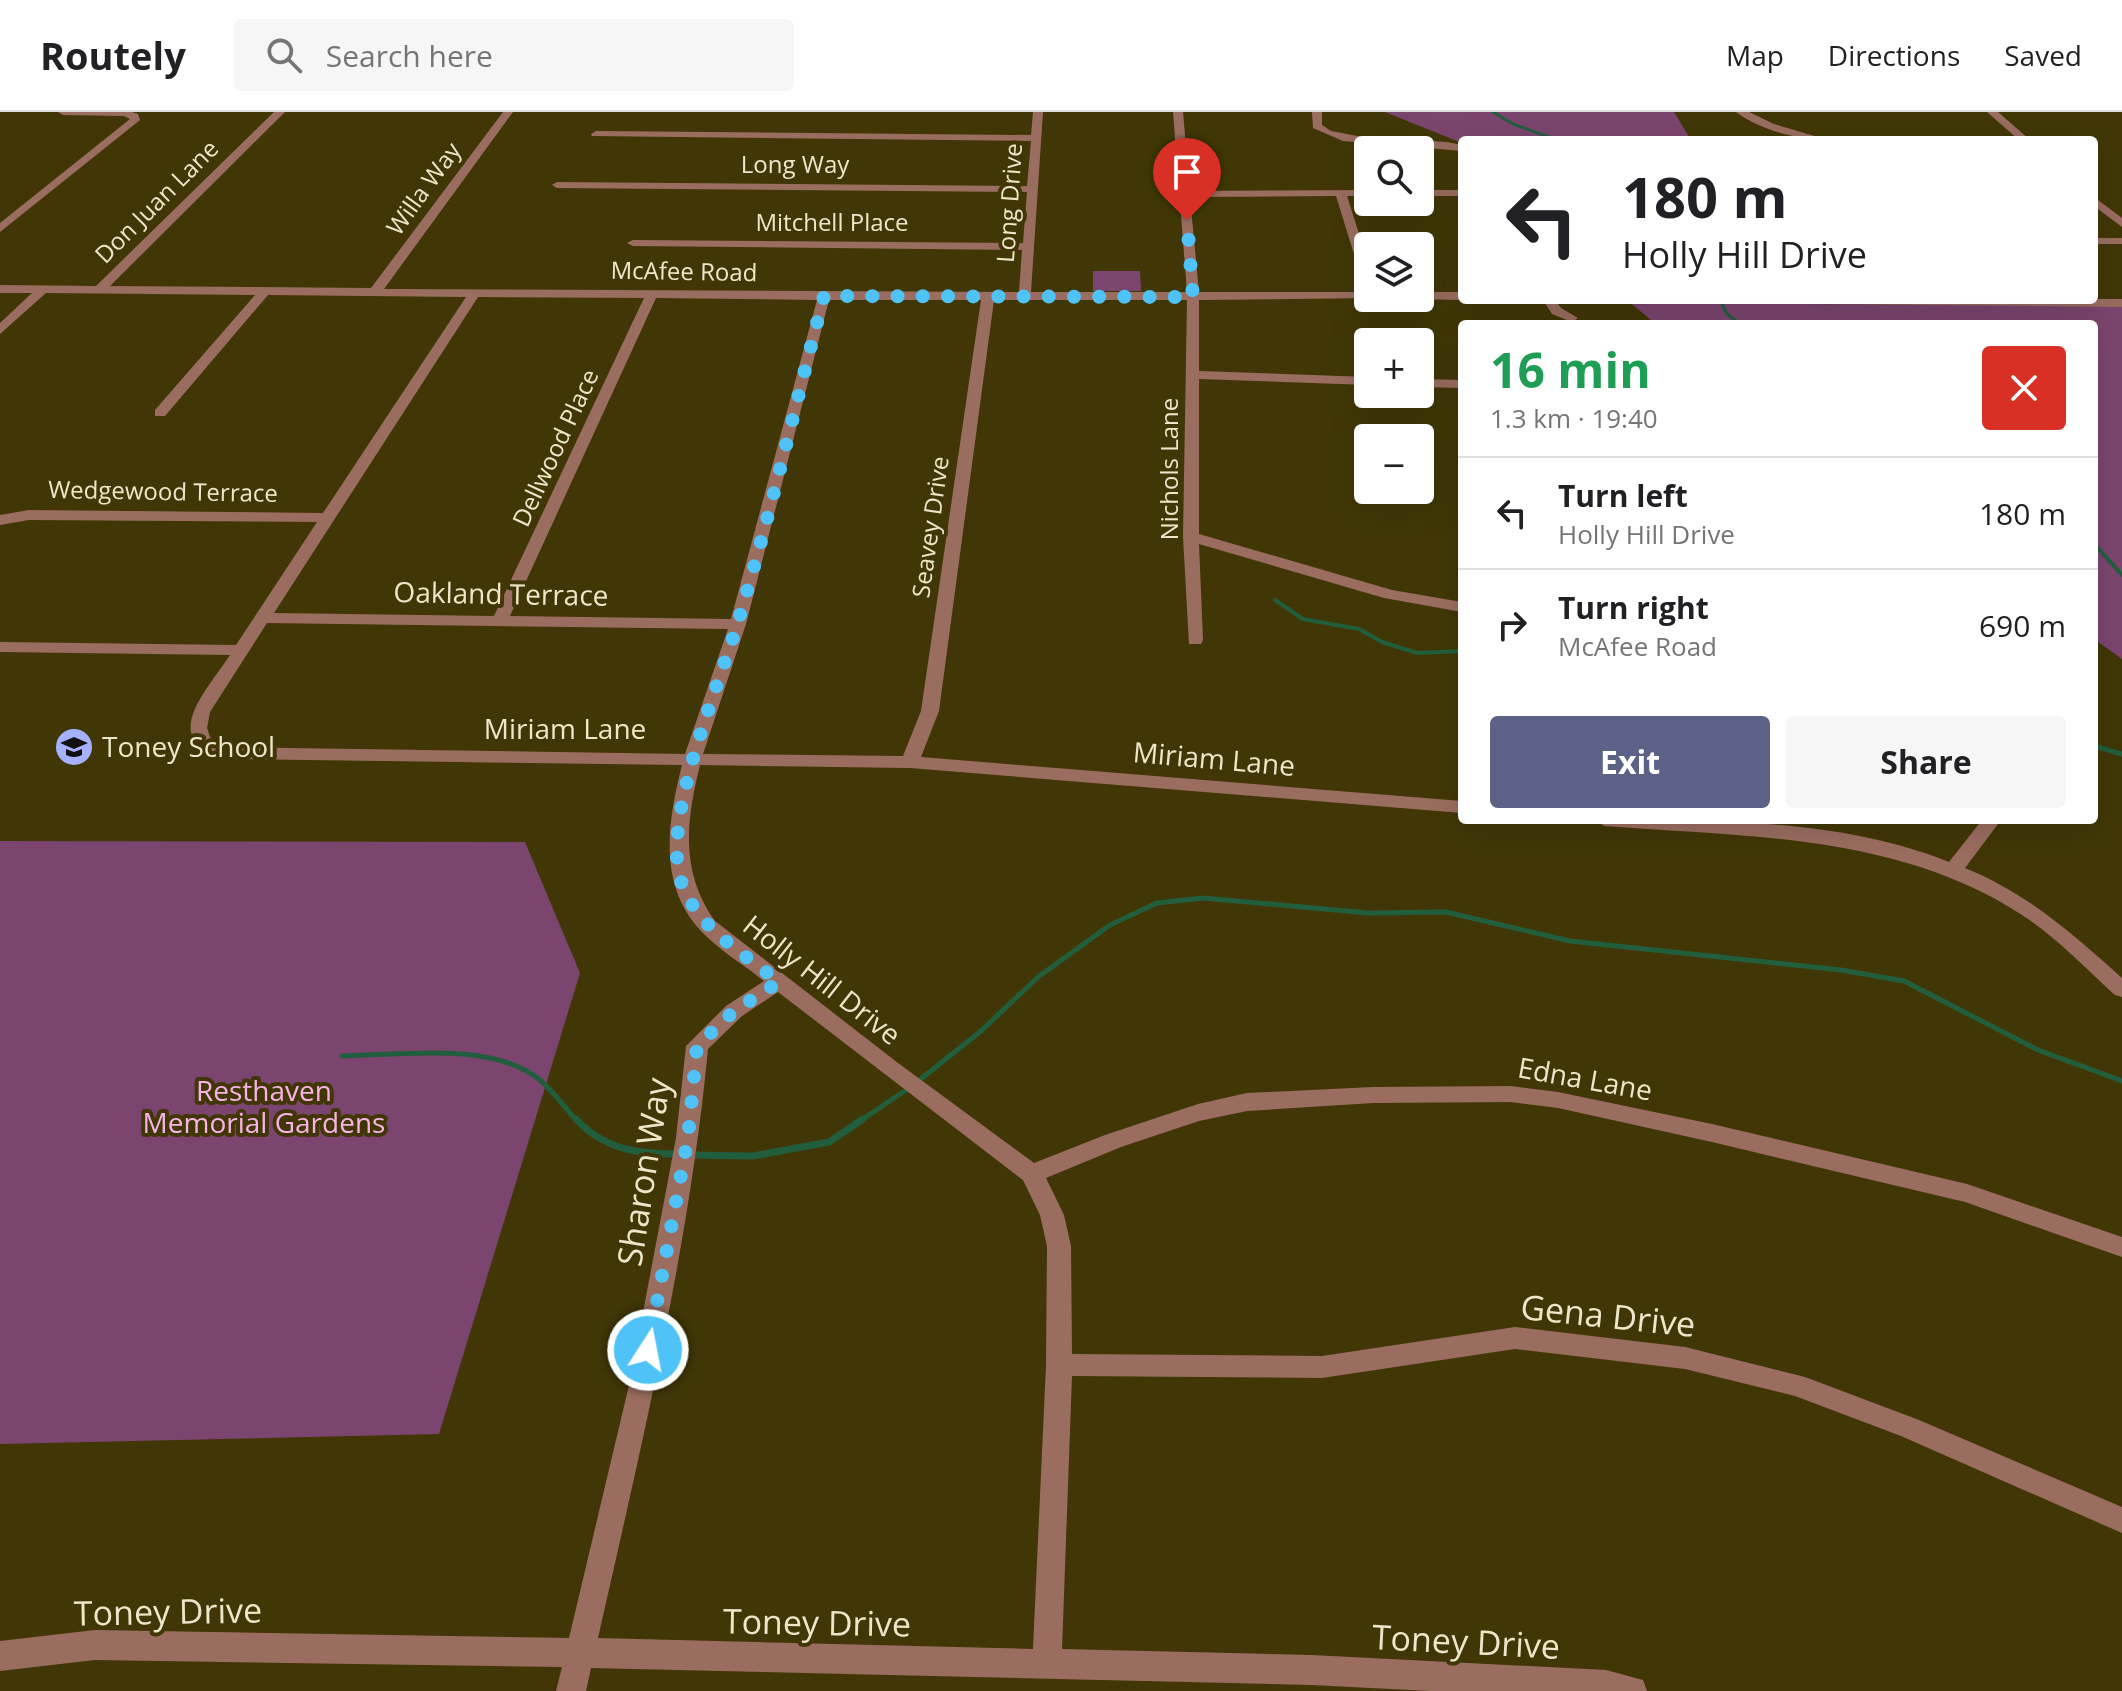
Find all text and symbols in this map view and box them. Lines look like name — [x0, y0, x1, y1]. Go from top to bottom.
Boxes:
search box — [234, 19, 794, 91]
text: Routely — [40, 29, 186, 81]
icon: search — [262, 33, 306, 77]
text: Search here — [326, 35, 493, 76]
text: Map — [1726, 36, 1784, 74]
text: Directions — [1828, 36, 1960, 74]
text: Saved — [2004, 36, 2082, 74]
street label: Don Juan Lane — [87, 132, 225, 270]
street label: Willa Way — [378, 134, 468, 241]
map controls — [1354, 136, 1434, 504]
button: search — [1354, 136, 1434, 216]
pin — [1153, 138, 1221, 220]
street label: Long Drive — [988, 142, 1029, 264]
street label: Long Way — [741, 147, 850, 180]
icon: arrive — [1165, 150, 1209, 194]
text: 180 m — [1622, 158, 1788, 234]
icon: left — [1490, 168, 1594, 272]
street label: Mitchell Place — [755, 205, 909, 238]
text: Holly Hill Drive — [1622, 230, 1867, 279]
button: layers — [1354, 232, 1434, 312]
street label: McAfee Road — [610, 253, 758, 288]
button: + — [1354, 328, 1434, 408]
text: 16 min — [1490, 337, 1651, 402]
button: close — [1982, 346, 2066, 430]
street label: Dellwood Place — [504, 363, 606, 531]
street label: Nichols Lane — [1152, 398, 1185, 540]
text: 1.3 km · 19:40 — [1490, 400, 1658, 436]
button: − — [1354, 424, 1434, 504]
street label: Seavey Drive — [903, 454, 956, 600]
street label: Wedgewood Terrace — [48, 472, 278, 509]
text: Turn left — [1558, 475, 1688, 516]
icon: left — [1490, 491, 1534, 535]
text: 180 m — [1979, 493, 2066, 534]
text: Holly Hill Drive — [1558, 516, 1735, 552]
street label: Oakland Terrace — [393, 572, 609, 614]
text: Turn right — [1558, 587, 1709, 628]
icon: right — [1490, 603, 1534, 647]
text: 690 m — [1979, 605, 2066, 646]
text: McAfee Road — [1558, 628, 1717, 664]
street label: Miriam Lane — [484, 709, 646, 747]
button: Exit — [1490, 716, 1770, 808]
button: Share — [1786, 716, 2066, 808]
school or university icon: Toney School — [53, 726, 95, 768]
place label: Toney School — [102, 727, 275, 765]
street label: Miriam Lane — [1131, 732, 1297, 784]
street label: Holly Hill Drive — [736, 906, 909, 1053]
street label: Edna Lane — [1515, 1048, 1655, 1109]
park label: Resthaven Memorial Gardens — [143, 1071, 385, 1141]
street label: Sharon Way — [605, 1074, 681, 1269]
street label: Gena Drive — [1518, 1283, 1698, 1347]
position arrow — [606, 1308, 690, 1392]
street label: Toney Drive — [73, 1586, 262, 1636]
street label: Toney Drive — [723, 1597, 912, 1647]
street label: Toney Drive — [1371, 1613, 1561, 1669]

